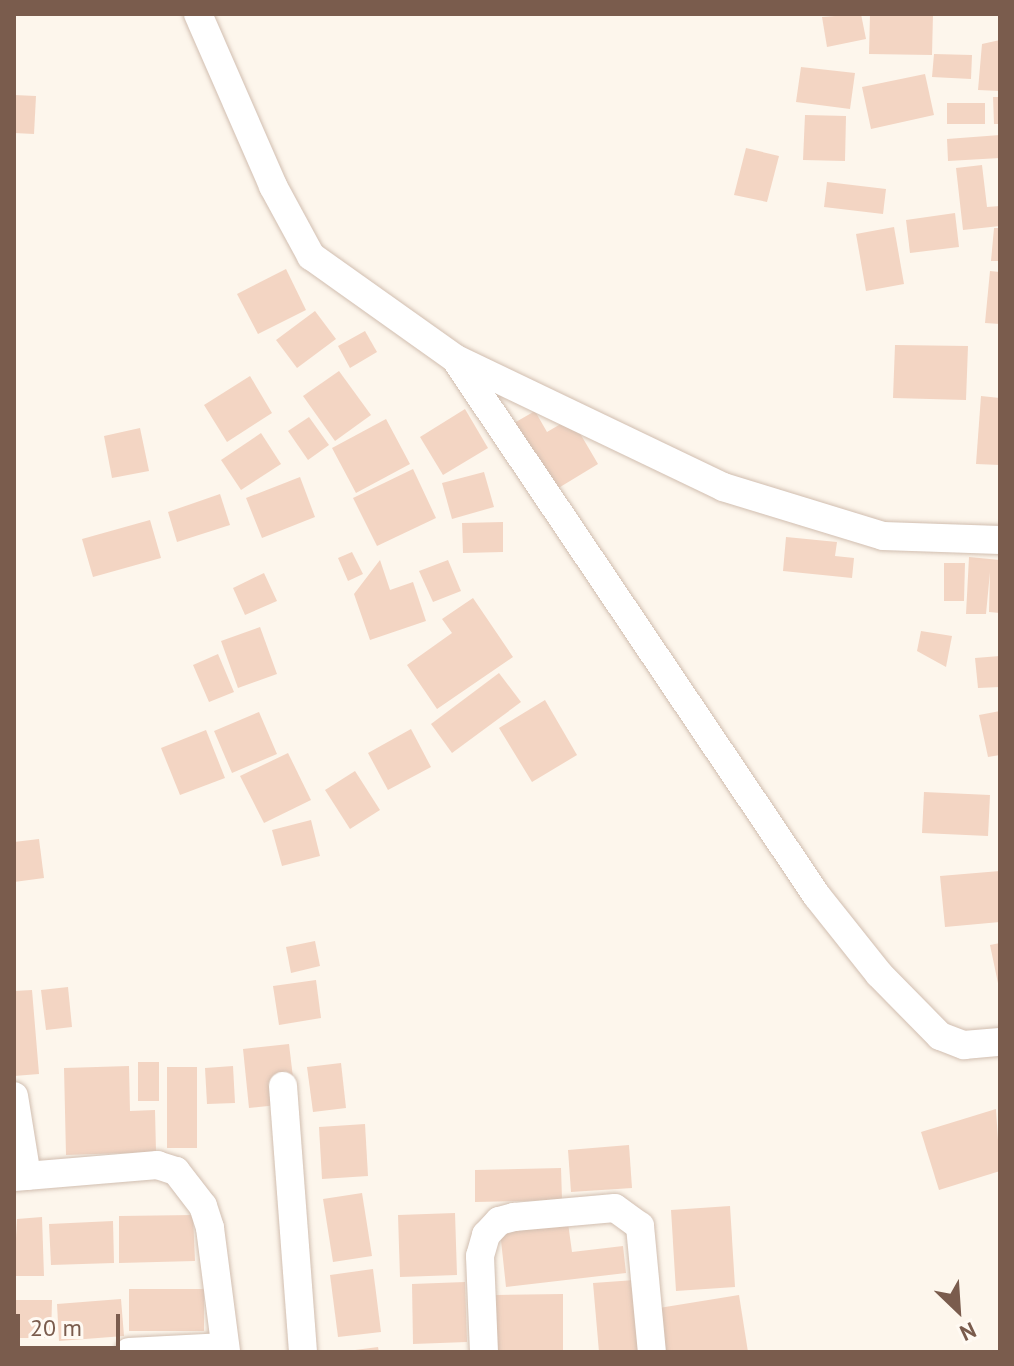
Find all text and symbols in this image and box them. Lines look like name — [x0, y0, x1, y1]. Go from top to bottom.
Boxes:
north arrow — [918, 1270, 998, 1350]
scale bar — [20, 1298, 124, 1348]
text: 20 m — [30, 1312, 82, 1343]
text: N — [956, 1316, 981, 1347]

